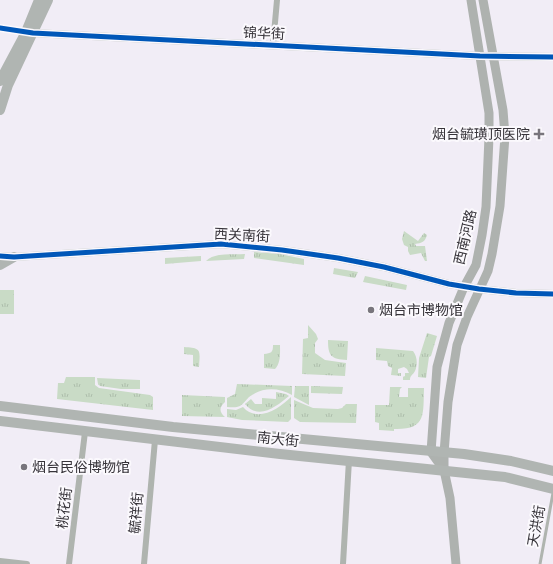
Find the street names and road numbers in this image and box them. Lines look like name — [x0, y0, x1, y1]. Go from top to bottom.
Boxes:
street label: 锦华街 — [243, 24, 285, 42]
street label: 西南河路 — [451, 208, 479, 266]
street label: 西关南街 — [214, 226, 270, 244]
street label: 南大街 — [256, 429, 300, 449]
street label: 桃花街 — [54, 486, 74, 530]
street label: 毓祥街 — [126, 491, 146, 535]
street label: 天洪街 — [524, 504, 548, 548]

